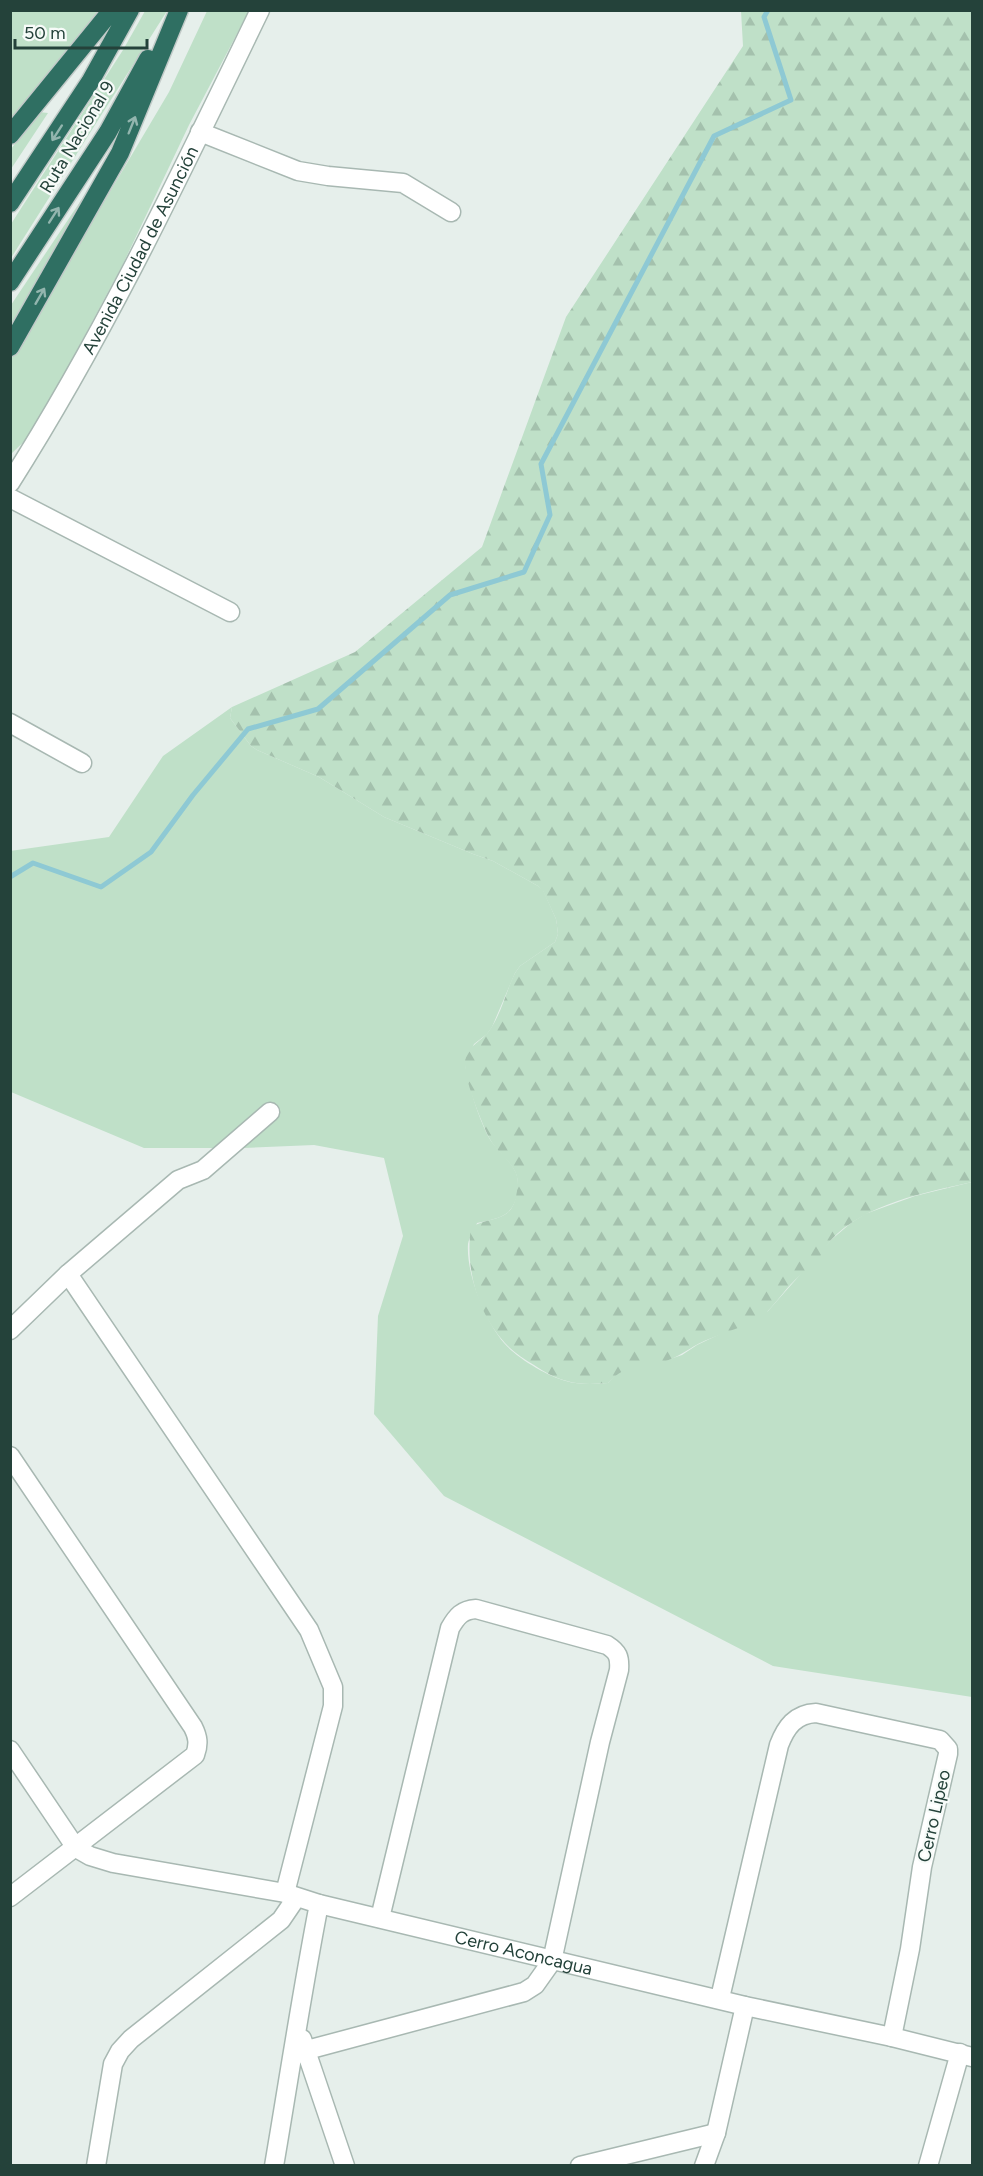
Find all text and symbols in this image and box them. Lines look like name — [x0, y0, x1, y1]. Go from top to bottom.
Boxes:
scale bar — [15, 12, 147, 50]
text: 50 m — [24, 22, 66, 44]
street label: Ruta Nacional 9 — [35, 77, 119, 197]
one-way arrow — [127, 116, 138, 134]
one-way arrow — [51, 124, 63, 141]
street label: Avenida Ciudad de Asunción — [77, 142, 203, 358]
one-way arrow — [47, 207, 60, 224]
one-way arrow — [34, 288, 46, 305]
street label: Cerro Lipeo — [913, 1768, 955, 1864]
street label: Cerro Aconcagua — [452, 1926, 595, 1980]

